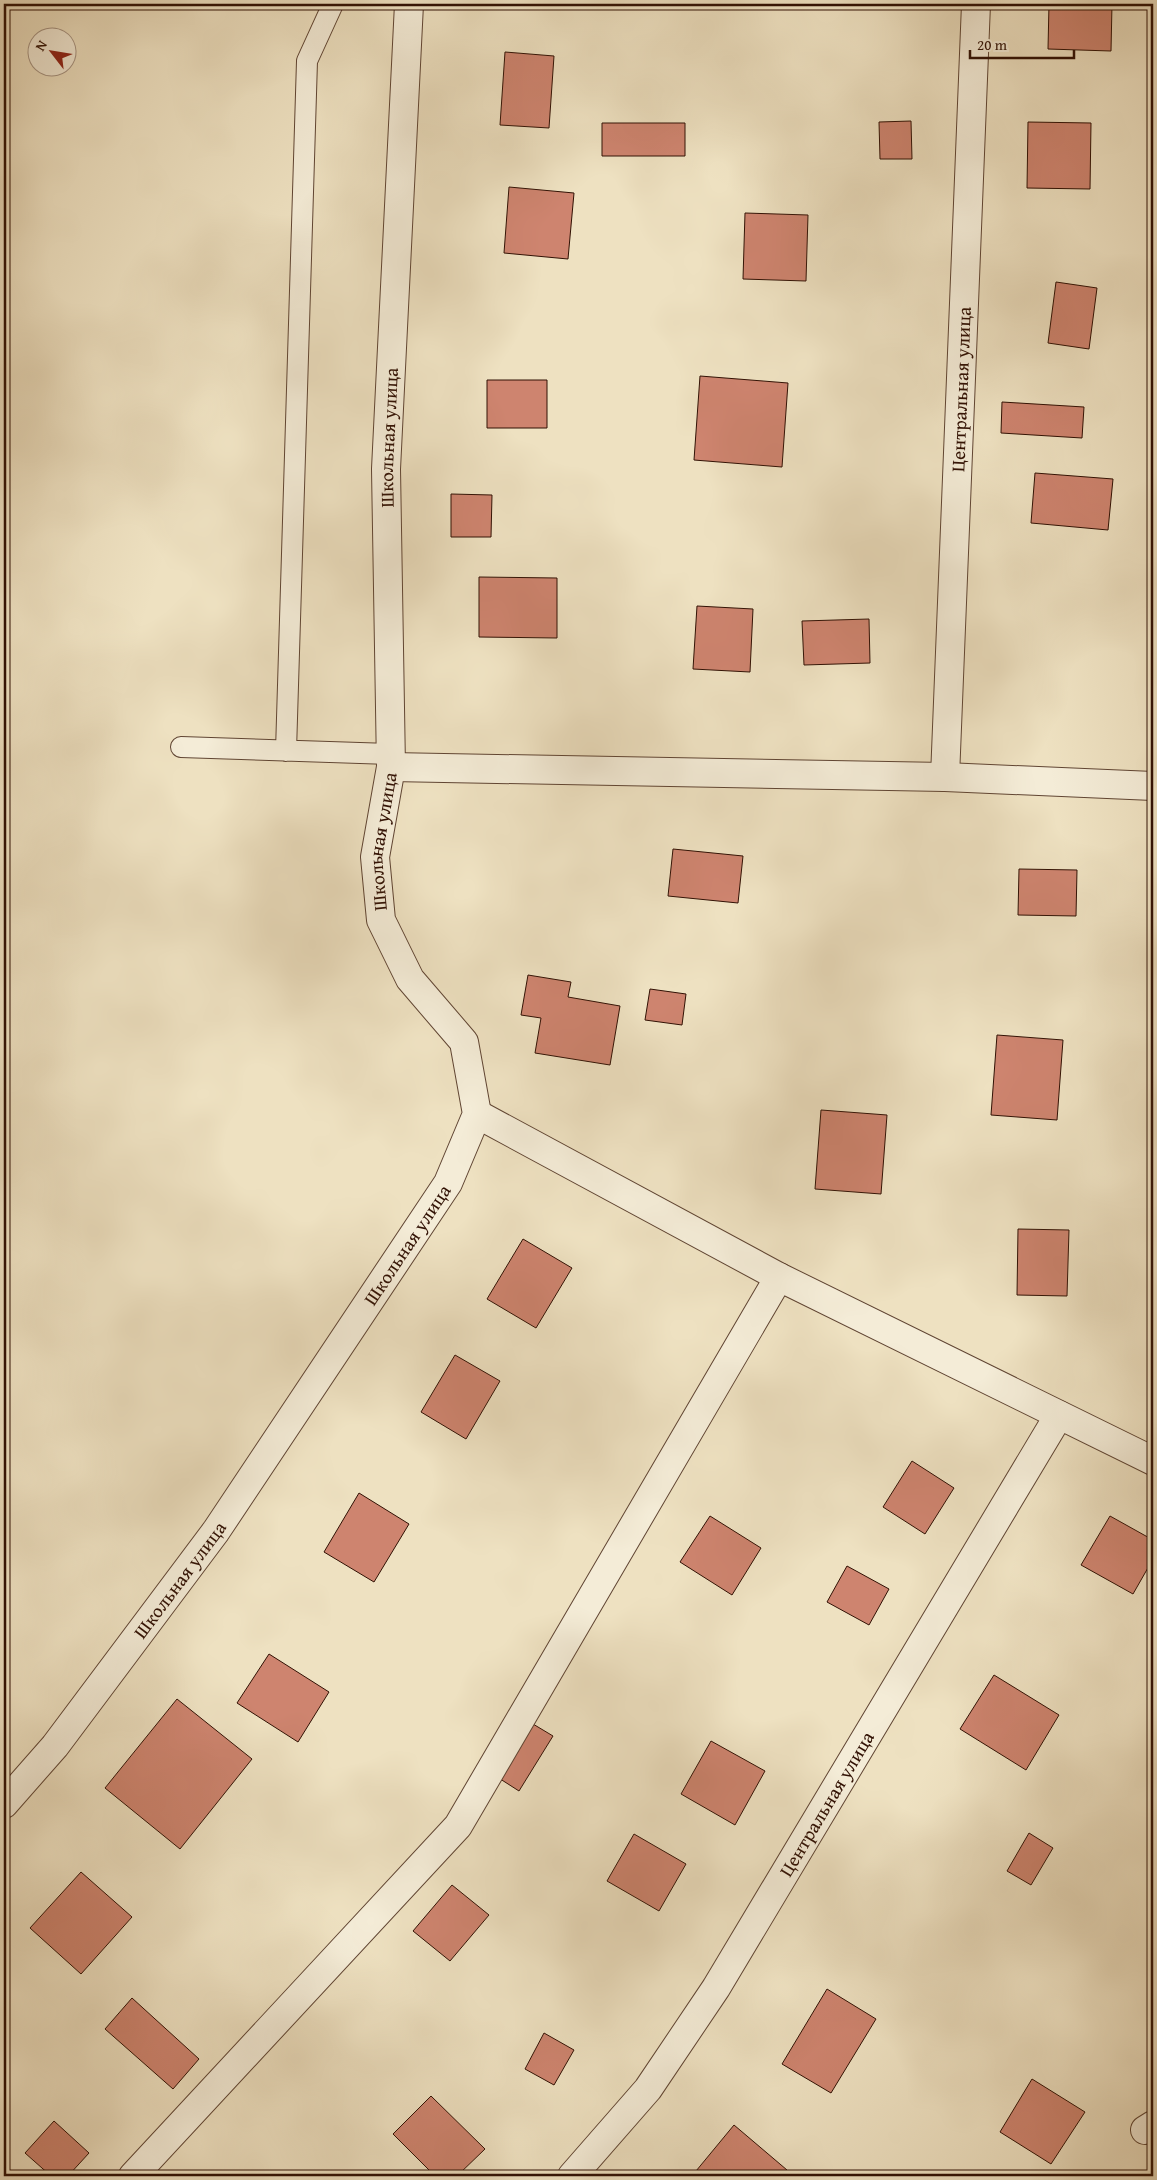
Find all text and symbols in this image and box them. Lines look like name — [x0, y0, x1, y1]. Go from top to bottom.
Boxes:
north arrow — [28, 28, 78, 78]
scale bar — [970, 28, 1073, 60]
text: 20 m — [977, 34, 1008, 55]
text: N — [30, 36, 52, 54]
street label: Центральная улица — [943, 306, 978, 472]
street label: Школьная улица — [372, 367, 405, 508]
street label: Школьная улица — [361, 770, 404, 912]
street label: Школьная улица — [356, 1179, 457, 1311]
street label: Школьная улица — [126, 1516, 233, 1644]
street label: Центральная улица — [772, 1726, 881, 1882]

